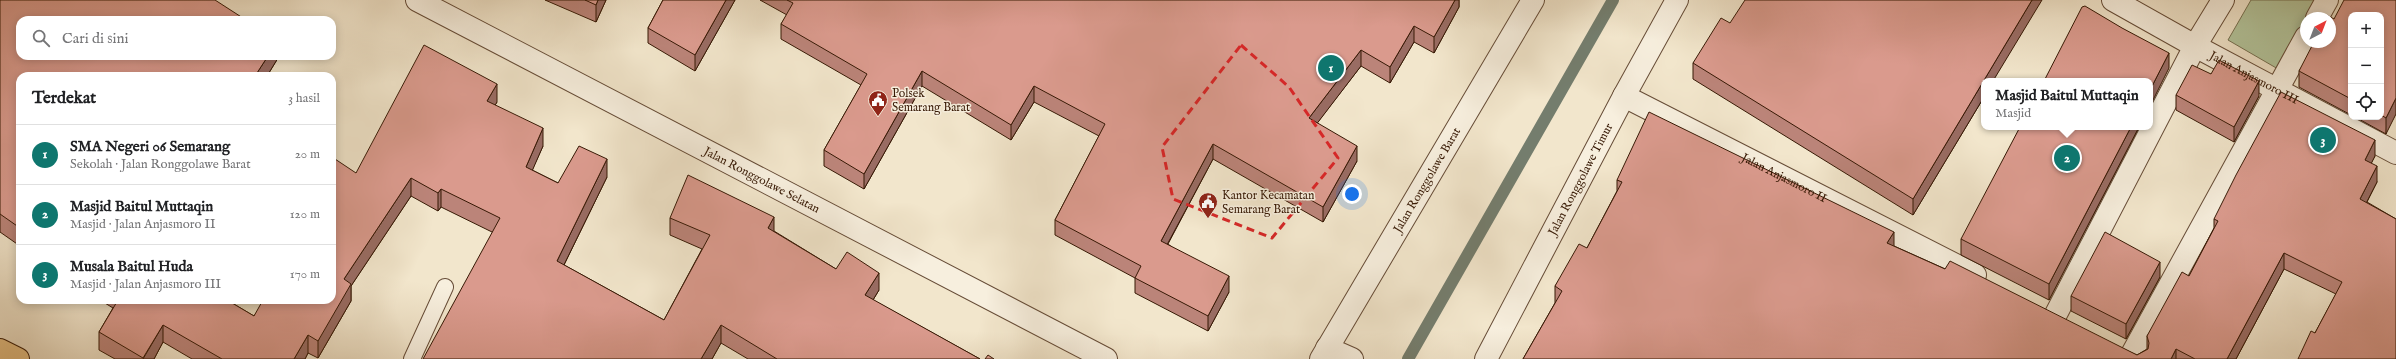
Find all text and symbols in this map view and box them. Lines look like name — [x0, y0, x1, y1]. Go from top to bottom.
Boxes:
north arrow — [2300, 12, 2336, 48]
map controls — [2348, 12, 2384, 120]
button: + — [2348, 12, 2384, 48]
search box — [16, 16, 336, 60]
icon: search — [30, 27, 52, 49]
text: Cari di sini — [62, 29, 129, 48]
street label: Jalan Anjasmoro III — [2205, 47, 2301, 107]
button: − — [2348, 48, 2384, 84]
pin: 1 — [1318, 53, 1344, 83]
popup — [1981, 78, 2153, 130]
button: locate — [2348, 84, 2384, 120]
place label: Polsek Semarang Barat — [892, 86, 970, 115]
text: Masjid Baitul Muttaqin — [1995, 86, 2139, 105]
text: Terdekat — [32, 88, 96, 109]
public building icon: Polsek Semarang Barat — [867, 89, 889, 117]
text: 3 hasil — [288, 90, 320, 107]
text: Masjid — [1995, 105, 2031, 122]
street label: Jalan Ronggolawe Timur — [1544, 120, 1616, 240]
street label: Jalan Ronggolawe Barat — [1389, 125, 1464, 238]
pin: 3 — [2310, 125, 2336, 155]
text: SMA Negeri 06 Semarang — [70, 137, 230, 156]
street label: Jalan Ronggolawe Selatan — [699, 142, 823, 216]
pin: 2 — [2054, 143, 2080, 173]
text: 1 — [43, 146, 47, 163]
text: 20 m — [295, 146, 320, 163]
street label: Jalan Anjasmoro II — [1737, 149, 1829, 206]
text: Sekolah · Jalan Ronggolawe Barat — [70, 156, 251, 173]
your location — [1342, 184, 1362, 204]
place label: Kantor Kecamatan Semarang Barat — [1222, 188, 1315, 217]
public building icon: Kantor Kecamatan Semarang Barat — [1197, 191, 1219, 219]
text: Masjid Baitul Muttaqin — [70, 197, 213, 216]
text: 2 — [42, 206, 48, 223]
text: 120 m — [290, 206, 320, 223]
text: Masjid · Jalan Anjasmoro II — [70, 216, 216, 233]
text: Musala Baitul Huda — [70, 257, 193, 276]
text: 3 — [43, 266, 47, 283]
text: 170 m — [290, 266, 320, 283]
text: Masjid · Jalan Anjasmoro III — [70, 276, 221, 293]

